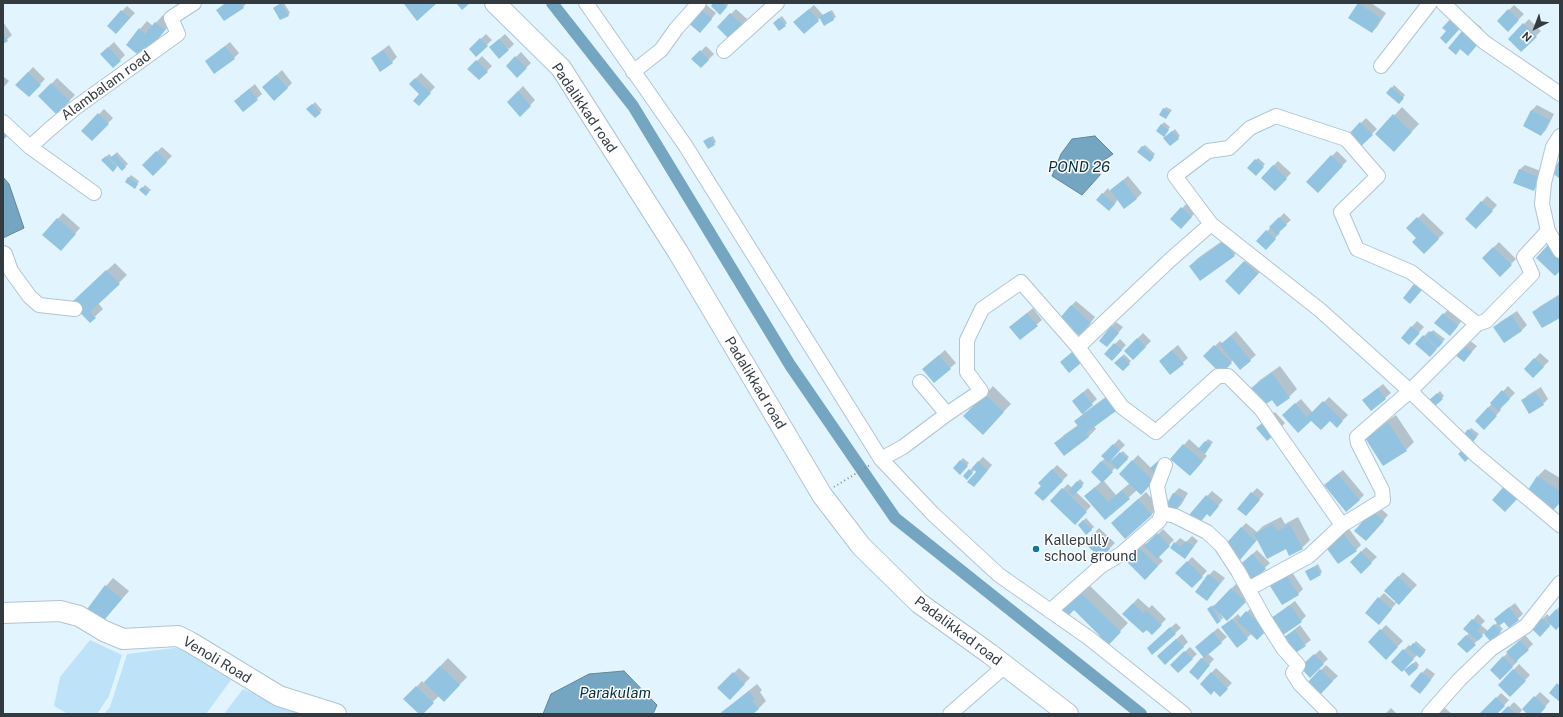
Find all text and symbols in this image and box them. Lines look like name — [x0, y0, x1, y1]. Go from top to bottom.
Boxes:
north arrow — [1515, 8, 1555, 48]
text: N — [1520, 30, 1534, 44]
street label: Alambalam road — [58, 48, 154, 124]
street label: Padalikkad road — [548, 60, 620, 156]
water label: POND 26 — [1048, 158, 1110, 176]
street label: Padalikkad road — [721, 334, 789, 432]
place label: Kallepully school ground — [1044, 533, 1137, 566]
marker: Kallepully school ground — [1031, 544, 1041, 554]
street label: Padalikkad road — [911, 593, 1005, 669]
street label: Venoli Road — [180, 633, 254, 687]
water label: Parakulam — [579, 684, 651, 702]

